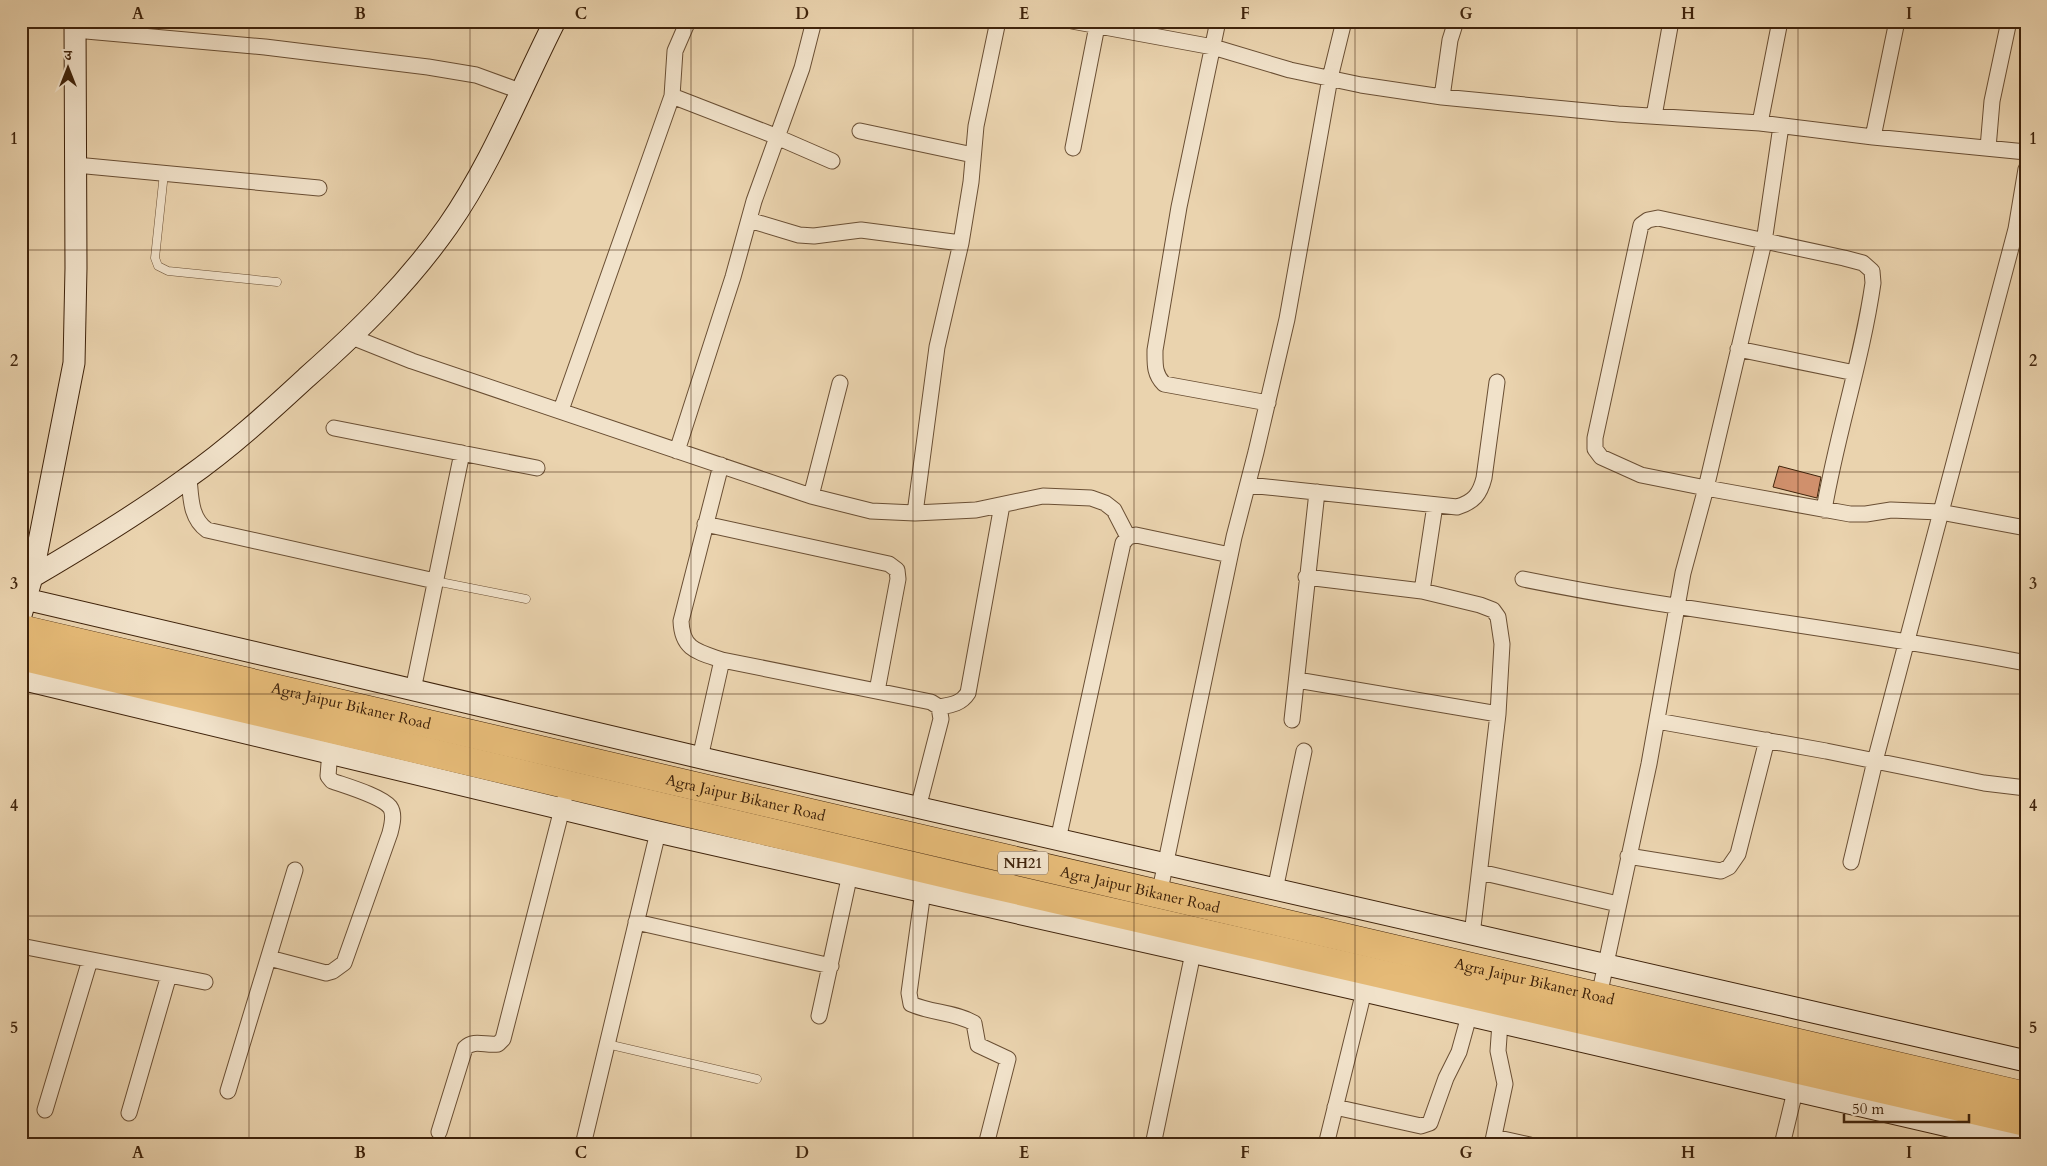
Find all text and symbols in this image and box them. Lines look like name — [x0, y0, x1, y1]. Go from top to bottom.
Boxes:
text: A — [132, 3, 144, 25]
text: B — [354, 3, 366, 25]
text: C — [575, 3, 587, 25]
text: D — [795, 3, 809, 25]
text: E — [1019, 3, 1029, 25]
text: F — [1240, 3, 1250, 25]
text: G — [1459, 3, 1473, 25]
text: H — [1681, 3, 1695, 25]
text: I — [1906, 3, 1912, 25]
north arrow — [42, 42, 92, 92]
text: उ — [63, 46, 72, 65]
text: 1 — [10, 128, 18, 150]
text: 1 — [2029, 128, 2037, 150]
text: 2 — [10, 350, 18, 372]
text: 2 — [2029, 350, 2037, 372]
text: 3 — [10, 573, 18, 595]
text: 3 — [2029, 573, 2037, 595]
street label: Agra Jaipur Bikaner Road — [269, 678, 433, 734]
street label: Agra Jaipur Bikaner Road — [664, 770, 827, 826]
text: 4 — [10, 795, 18, 817]
text: 4 — [2029, 795, 2037, 817]
road number: NH21 — [998, 851, 1048, 874]
street label: Agra Jaipur Bikaner Road — [1058, 861, 1222, 918]
street label: Agra Jaipur Bikaner Road — [1453, 953, 1616, 1010]
text: 5 — [10, 1017, 18, 1039]
text: 5 — [2029, 1017, 2037, 1039]
scale bar — [1844, 1091, 1970, 1123]
text: 50 m — [1852, 1099, 1884, 1119]
text: A — [132, 1142, 144, 1164]
text: B — [354, 1142, 366, 1164]
text: C — [575, 1142, 587, 1164]
text: D — [795, 1142, 809, 1164]
text: E — [1019, 1142, 1029, 1164]
text: F — [1240, 1142, 1250, 1164]
text: G — [1459, 1142, 1473, 1164]
text: H — [1681, 1142, 1695, 1164]
text: I — [1906, 1142, 1912, 1164]

